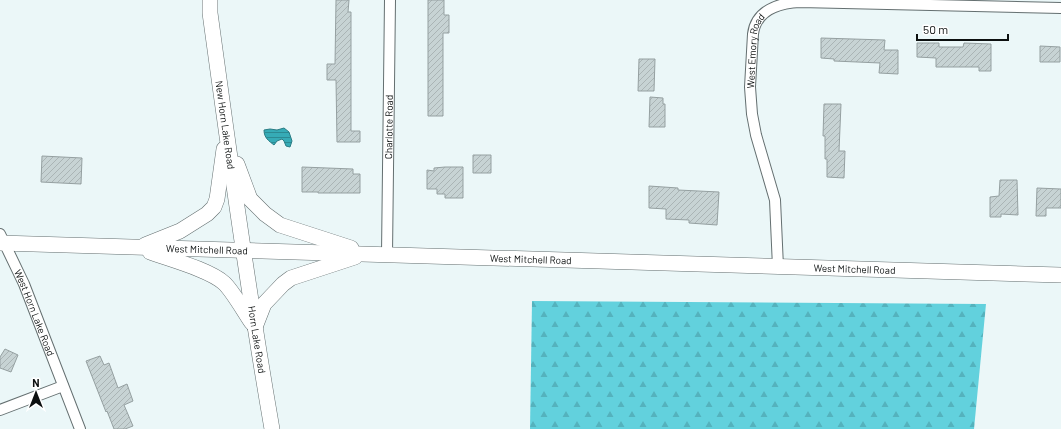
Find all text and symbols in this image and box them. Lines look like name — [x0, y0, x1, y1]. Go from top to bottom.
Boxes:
street label: West Emory Road — [744, 11, 767, 89]
scale bar — [917, 16, 1008, 42]
text: 50 m — [923, 22, 948, 36]
street label: New Horn Lake Road — [213, 80, 238, 170]
street label: Charlotte Road — [382, 95, 395, 159]
street label: West Mitchell Road — [166, 242, 248, 256]
street label: West Mitchell Road — [490, 252, 572, 266]
street label: West Mitchell Road — [814, 262, 896, 276]
street label: West Horn Lake Road — [12, 267, 57, 358]
street label: Horn Lake Road — [246, 305, 268, 374]
north arrow — [16, 373, 56, 413]
text: N — [32, 376, 40, 389]

